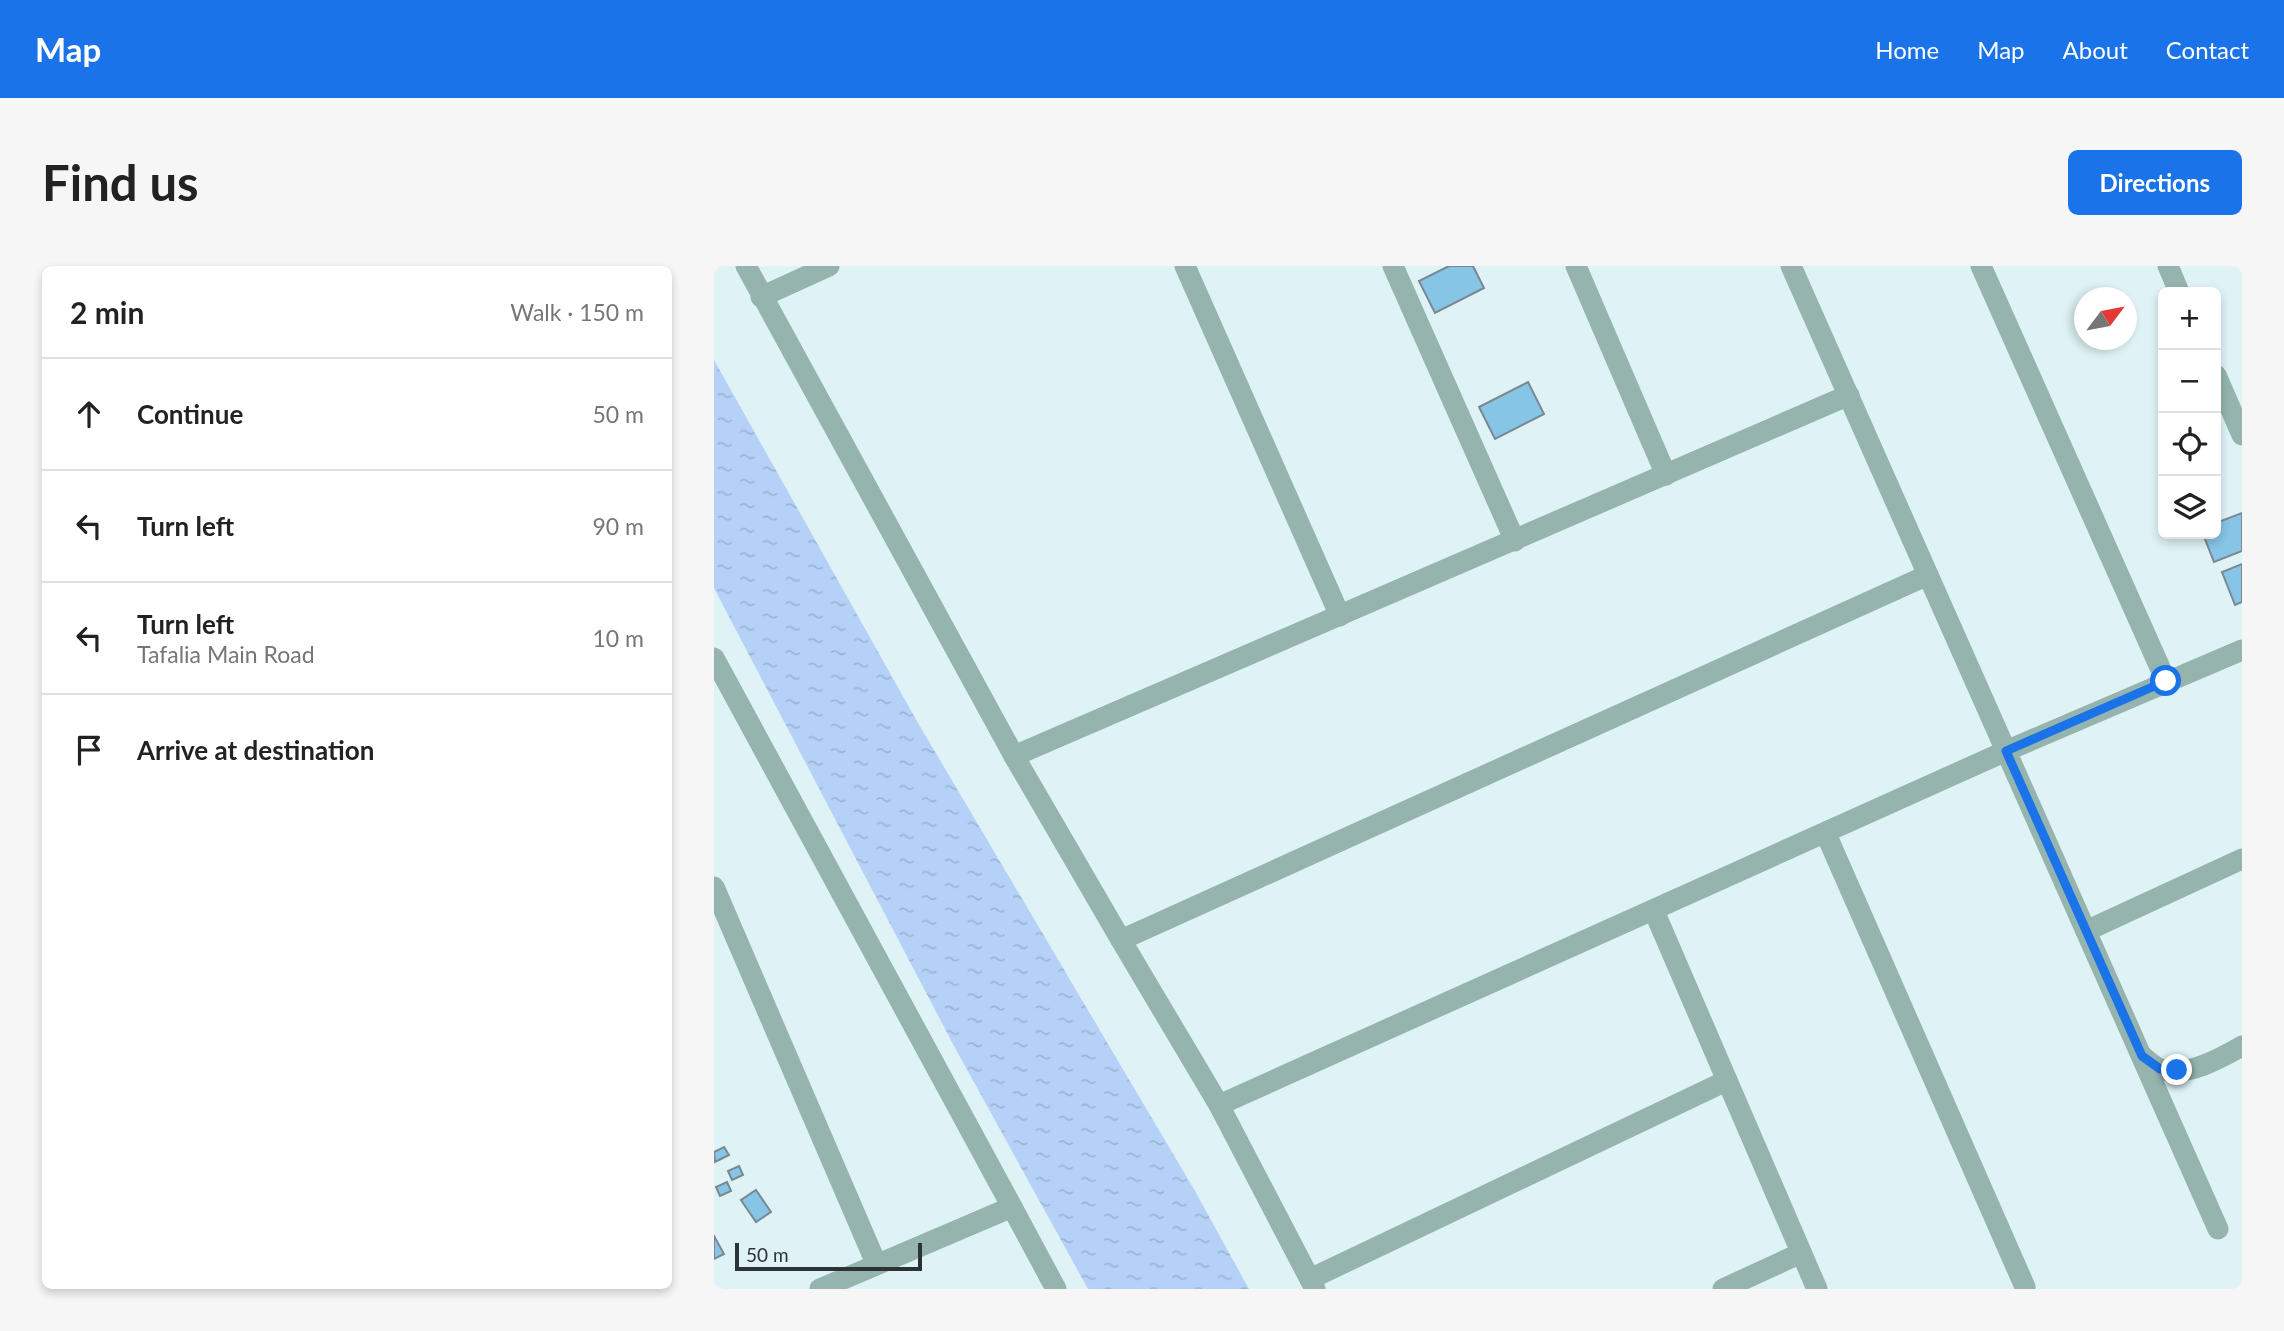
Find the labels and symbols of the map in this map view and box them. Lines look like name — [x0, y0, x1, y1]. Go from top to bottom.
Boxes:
north arrow — [2074, 287, 2137, 350]
route start — [2150, 665, 2181, 696]
route end — [2161, 1054, 2192, 1085]
scale bar — [735, 1240, 922, 1272]

